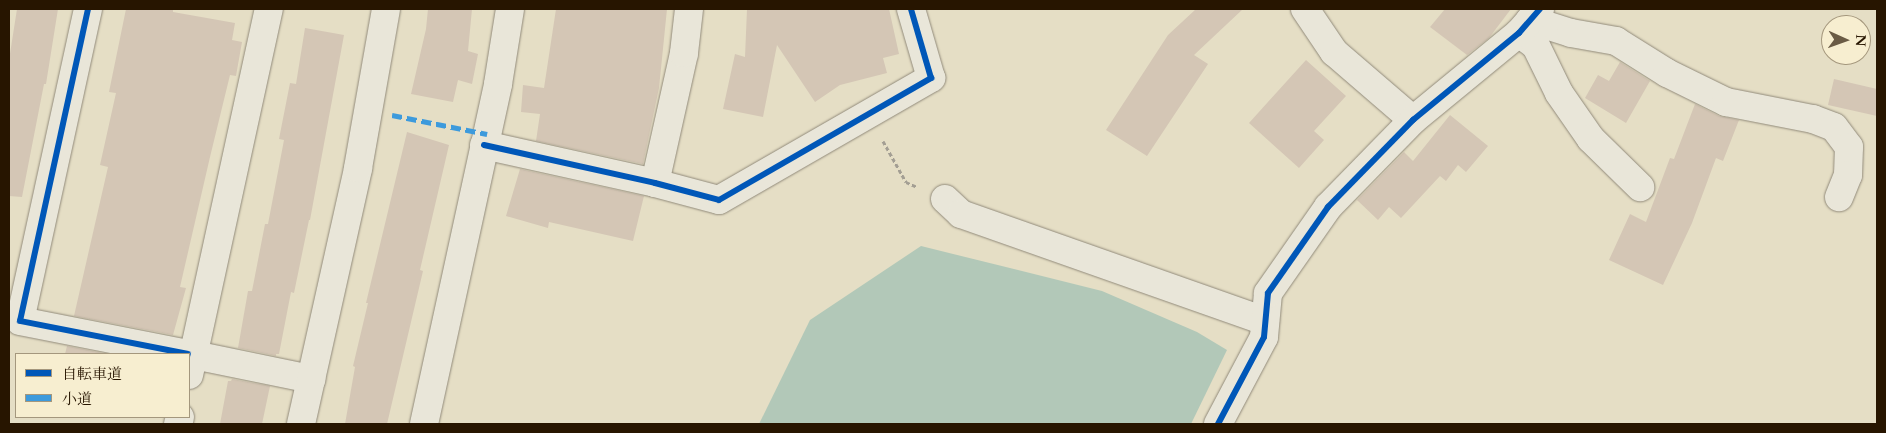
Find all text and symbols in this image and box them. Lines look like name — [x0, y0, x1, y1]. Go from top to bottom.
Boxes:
north arrow — [1821, 15, 1871, 65]
text: N — [1851, 34, 1870, 47]
legend — [15, 353, 190, 418]
text: 自転車道 — [62, 364, 122, 384]
text: 小道 — [62, 389, 92, 409]

